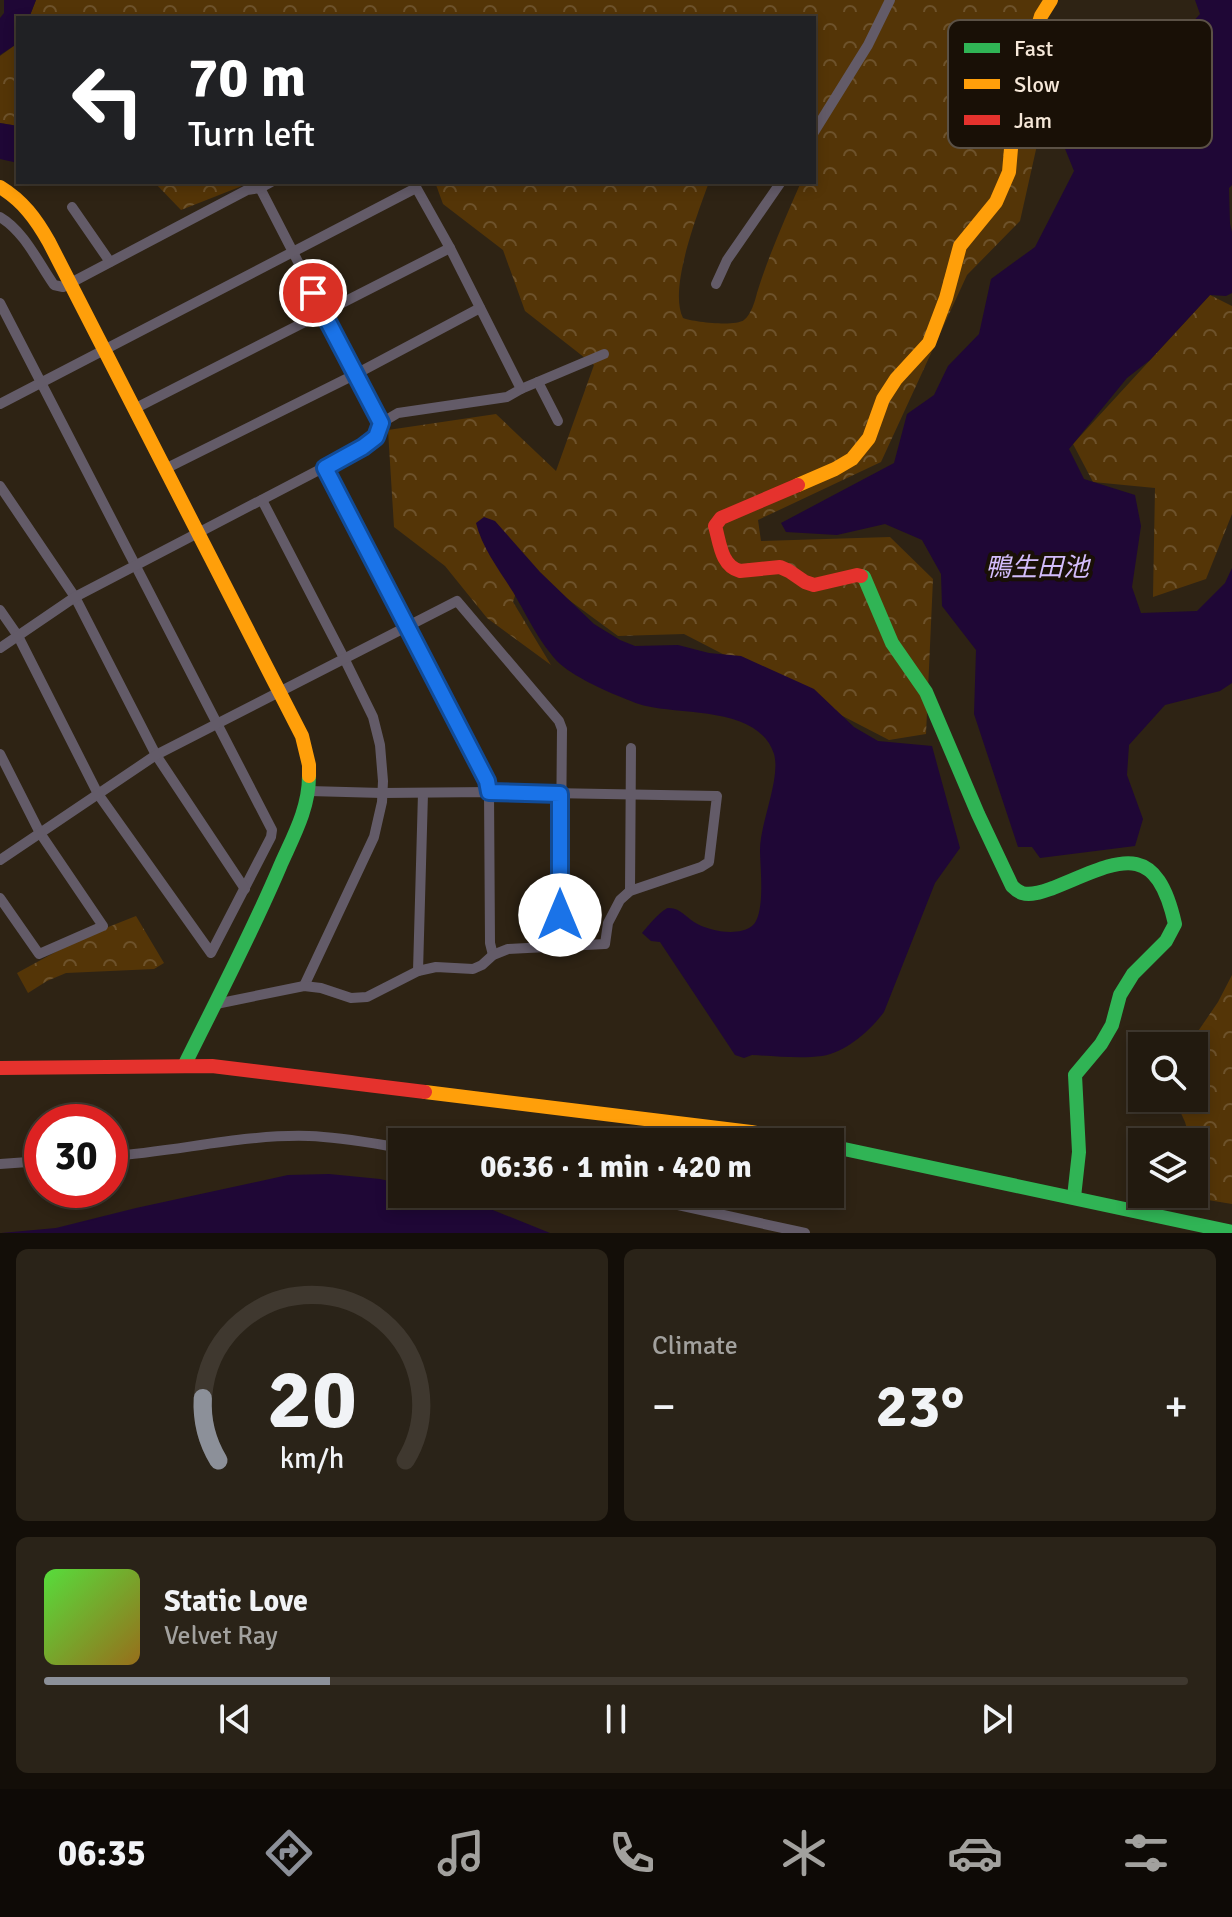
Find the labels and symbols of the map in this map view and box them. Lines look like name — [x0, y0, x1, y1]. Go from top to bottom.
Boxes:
legend — [948, 20, 1212, 148]
text: Fast — [1014, 35, 1054, 62]
text: Slow — [1014, 71, 1060, 98]
text: Jam — [1014, 107, 1052, 134]
pin — [279, 259, 347, 327]
water label: 鴨生田池 — [985, 552, 1092, 584]
position arrow — [518, 873, 602, 957]
speed limit sign: 30 — [24, 1104, 128, 1208]

